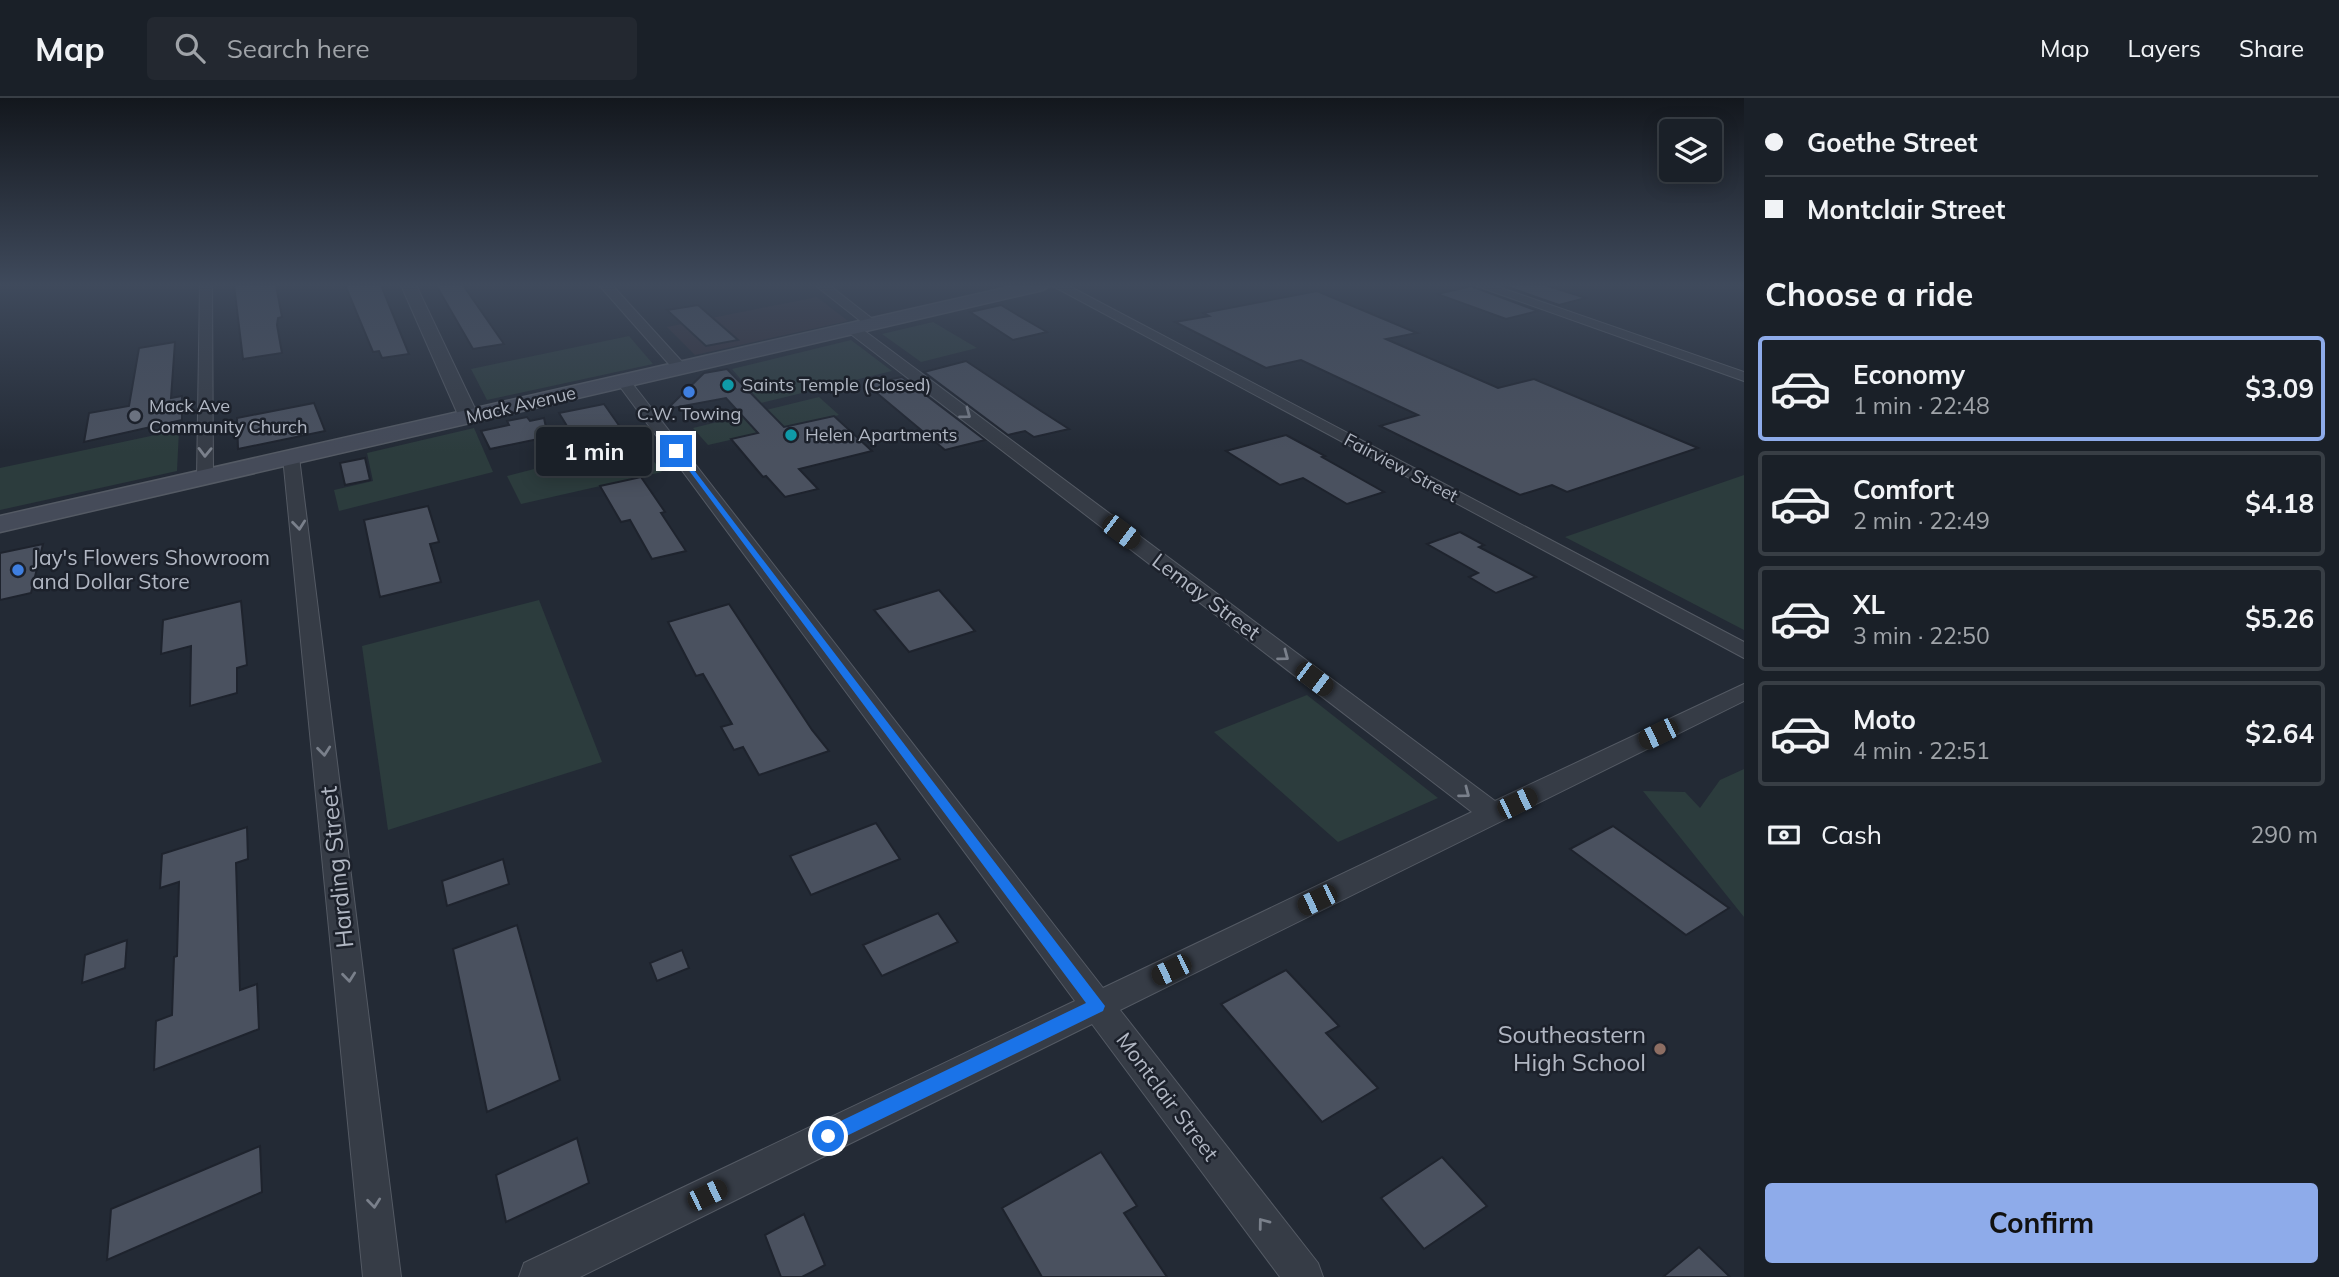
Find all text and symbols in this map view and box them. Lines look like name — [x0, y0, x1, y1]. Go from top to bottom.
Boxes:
search box — [147, 17, 637, 80]
text: Map — [35, 28, 105, 69]
icon: search — [171, 29, 209, 67]
text: Search here — [227, 32, 370, 65]
text: Map — [2040, 33, 2089, 63]
text: Layers — [2127, 33, 2201, 63]
text: Share — [2239, 33, 2304, 63]
map controls — [1659, 119, 1722, 182]
button: layers — [1659, 119, 1722, 182]
text: Goethe Street — [1807, 126, 1978, 159]
text: Montclair Street — [1807, 193, 2005, 226]
text: Choose a ride — [1765, 274, 1973, 314]
icon: car — [1769, 357, 1832, 420]
text: Economy — [1853, 358, 1965, 391]
text: $3.09 — [2245, 372, 2314, 405]
place label: Saints Temple (Closed) — [742, 373, 931, 396]
marker: Saints Temple (Closed) — [720, 377, 736, 393]
street label: Mack Avenue — [464, 381, 578, 428]
marker: C.W. Towing — [681, 384, 697, 400]
text: 1 min · 22:48 — [1853, 391, 1990, 420]
place label: Mack Ave Community Church — [149, 394, 308, 438]
place label: C.W. Towing — [637, 402, 741, 425]
one-way arrow — [958, 406, 971, 419]
marker: Mack Ave Community Church — [127, 408, 143, 424]
place label: Helen Apartments — [805, 423, 957, 446]
callout: 1 min — [536, 426, 652, 476]
marker: Helen Apartments — [783, 427, 799, 443]
street label: Fairview Street — [1340, 428, 1462, 507]
route end — [660, 435, 692, 467]
text: 1 min — [564, 437, 624, 466]
one-way arrow — [197, 447, 213, 457]
icon: car — [1769, 472, 1832, 535]
text: Comfort — [1853, 473, 1954, 506]
text: $4.18 — [2245, 487, 2314, 520]
text: 2 min · 22:49 — [1853, 506, 1990, 535]
car — [1098, 511, 1145, 553]
one-way arrow — [291, 519, 306, 531]
place label: Jay's Flowers Showroom and Dollar Store — [32, 544, 270, 594]
street label: Lemay Street — [1148, 547, 1266, 645]
marker: Jay's Flowers Showroom and Dollar Store — [10, 562, 26, 578]
icon: car — [1769, 587, 1832, 650]
text: XL — [1853, 588, 1885, 621]
text: $5.26 — [2245, 602, 2314, 635]
text: 3 min · 22:50 — [1853, 621, 1990, 650]
one-way arrow — [1276, 647, 1289, 660]
car — [1291, 658, 1338, 700]
icon: car — [1769, 702, 1832, 765]
text: Moto — [1853, 703, 1916, 736]
car — [1635, 715, 1682, 753]
text: $2.64 — [2245, 717, 2314, 750]
text: 4 min · 22:51 — [1853, 736, 1990, 765]
one-way arrow — [316, 745, 331, 757]
car — [1494, 784, 1541, 822]
street label: Harding Street — [313, 785, 359, 950]
one-way arrow — [1457, 785, 1470, 798]
icon: cash — [1765, 816, 1803, 854]
text: Cash — [1821, 818, 1882, 851]
text: 290 m — [2250, 820, 2318, 849]
car — [1294, 881, 1341, 919]
car — [1148, 951, 1195, 989]
one-way arrow — [341, 972, 356, 983]
place label: Southeastern High School — [1498, 1019, 1646, 1077]
street label: Montclair Street — [1111, 1027, 1224, 1166]
marker: Southeastern High School — [1652, 1041, 1668, 1057]
route start — [812, 1120, 844, 1152]
car — [684, 1176, 731, 1214]
button: Confirm — [1765, 1183, 2318, 1263]
one-way arrow — [366, 1198, 381, 1209]
one-way arrow — [1258, 1218, 1271, 1230]

